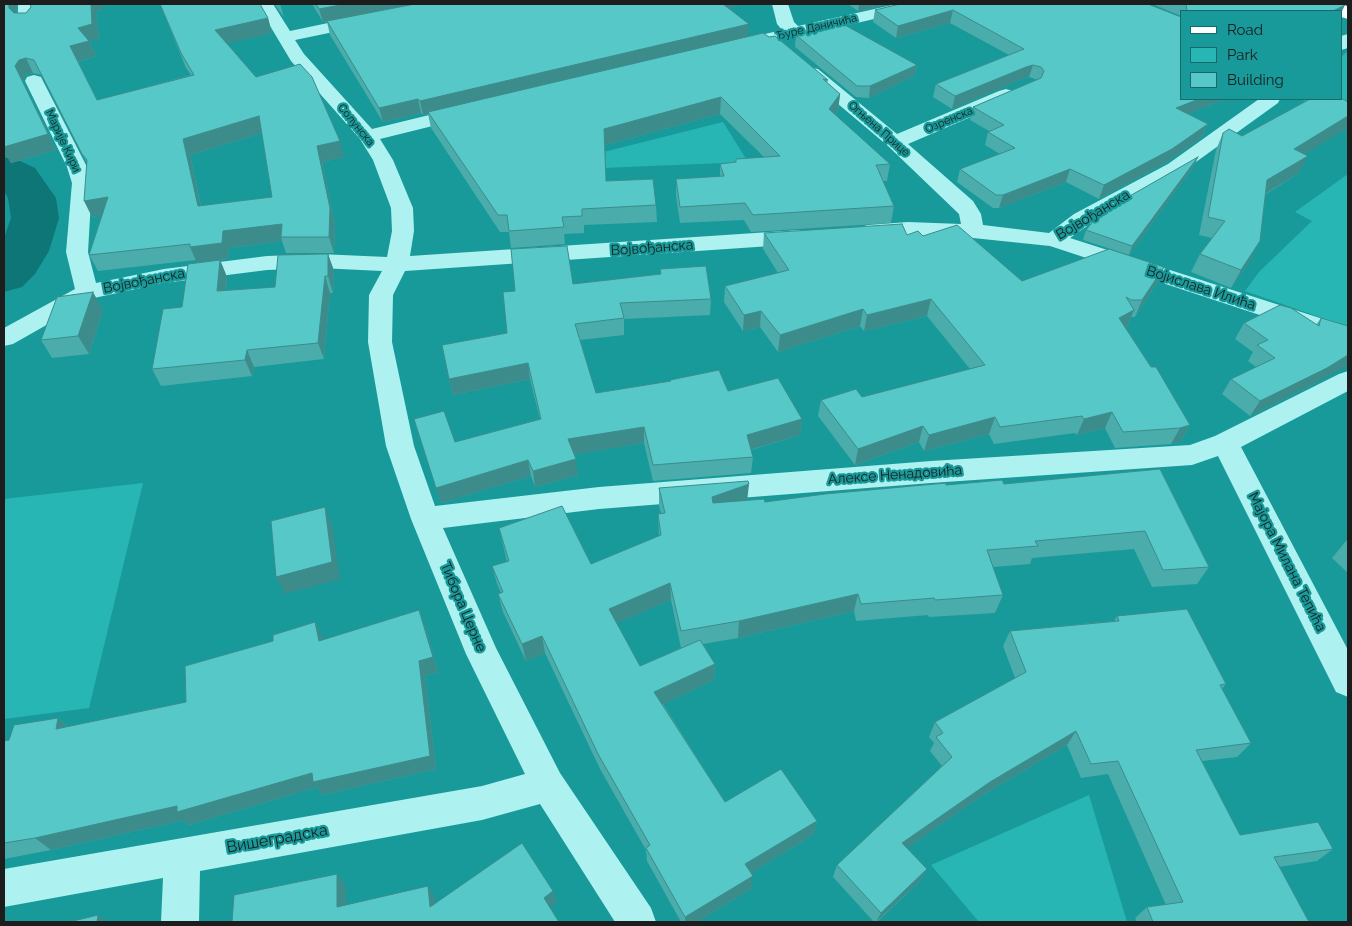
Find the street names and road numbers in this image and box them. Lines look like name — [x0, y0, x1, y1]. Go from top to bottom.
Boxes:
street label: Ђуре Даничића — [776, 11, 858, 43]
street label: Огњена Прице — [846, 99, 912, 159]
street label: Солунска — [335, 101, 377, 149]
street label: Озренска — [923, 104, 975, 136]
street label: Марије Кири — [43, 108, 83, 174]
street label: Војвођанска — [1053, 186, 1133, 244]
street label: Војвођанска — [610, 237, 694, 259]
street label: Војислава Илића — [1144, 262, 1258, 314]
street label: Војвођанска — [102, 265, 186, 297]
street label: Алексе Ненадовића — [827, 462, 963, 488]
street label: Мајора Милана Тепића — [1245, 490, 1329, 634]
street label: Тибора Церне — [437, 560, 489, 654]
street label: Вишеградска — [225, 821, 329, 857]

